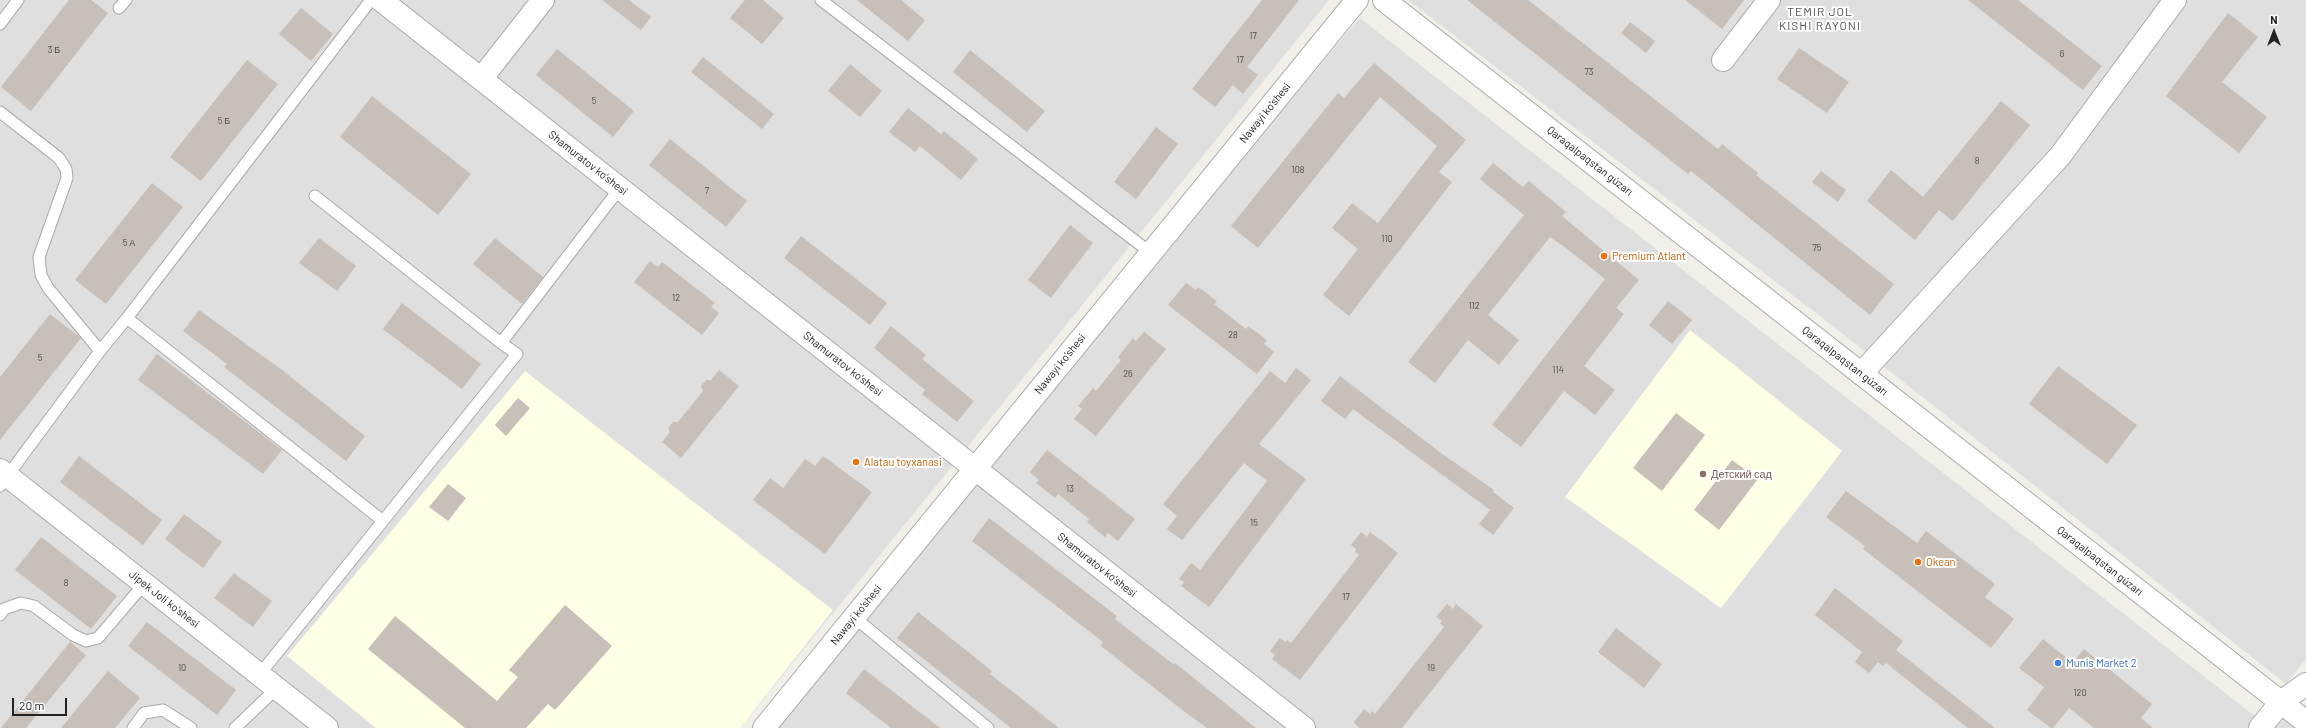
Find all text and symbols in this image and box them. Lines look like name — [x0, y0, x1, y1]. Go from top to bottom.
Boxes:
district label: TEMIR JOL KISHI RAYONI — [1779, 5, 1861, 33]
north arrow — [2254, 12, 2294, 52]
text: N — [2270, 13, 2278, 26]
house number: 17 — [1249, 31, 1257, 41]
house number: 3 Б — [48, 45, 60, 55]
house number: 6 — [2060, 49, 2064, 59]
house number: 17 — [1236, 55, 1244, 65]
house number: 73 — [1585, 67, 1593, 77]
street label: Nawayi ko'shesi — [1237, 80, 1293, 146]
house number: 5 — [592, 96, 596, 106]
house number: 5 Б — [218, 116, 230, 126]
street label: Qaraqalpaqstan gúzarı — [1545, 123, 1635, 199]
street label: Shamuratov ko'shesi — [546, 128, 630, 198]
house number: 8 — [1975, 156, 1979, 166]
house number: 108 — [1292, 165, 1304, 175]
house number: 7 — [705, 186, 709, 196]
house number: 110 — [1381, 234, 1393, 244]
house number: 5 А — [123, 238, 135, 248]
house number: 75 — [1813, 243, 1821, 253]
place label: Premium Atlant — [1612, 249, 1686, 263]
marker: Premium Atlant — [1599, 251, 1609, 261]
house number: 12 — [672, 293, 680, 303]
house number: 112 — [1468, 301, 1480, 311]
street label: Qaraqalpaqstan gúzarı — [1800, 323, 1890, 399]
street label: Shamuratov ko'shesi — [801, 329, 885, 399]
house number: 28 — [1228, 330, 1238, 340]
street label: Nawayi ko'shesi — [1032, 331, 1088, 397]
house number: 5 — [38, 353, 42, 363]
house number: 114 — [1552, 365, 1564, 375]
house number: 26 — [1123, 369, 1133, 379]
place label: Alatau toyxanasi — [864, 455, 942, 469]
marker: Alatau toyxanasi — [851, 457, 861, 467]
place label: Детский сад — [1711, 467, 1772, 481]
marker: Детский сад — [1698, 469, 1708, 479]
house number: 13 — [1066, 484, 1074, 494]
house number: 15 — [1250, 518, 1258, 528]
street label: Qaraqalpaqstan gúzarı — [2055, 523, 2145, 599]
street label: Shamuratov ko'shesi — [1055, 530, 1139, 600]
place label: Okean — [1926, 555, 1956, 569]
marker: Okean — [1913, 557, 1923, 567]
street label: Jipek Joli ko'shesi — [126, 567, 202, 631]
house number: 8 — [64, 578, 68, 588]
street label: Nawayi ko'shesi — [828, 582, 884, 648]
house number: 17 — [1342, 592, 1350, 602]
place label: Munis Market 2 — [2066, 656, 2137, 670]
marker: Munis Market 2 — [2053, 658, 2063, 668]
house number: 10 — [178, 663, 186, 673]
house number: 19 — [1427, 663, 1435, 673]
house number: 120 — [2073, 688, 2087, 698]
scale bar — [14, 690, 69, 716]
text: 20 m — [19, 698, 45, 712]

